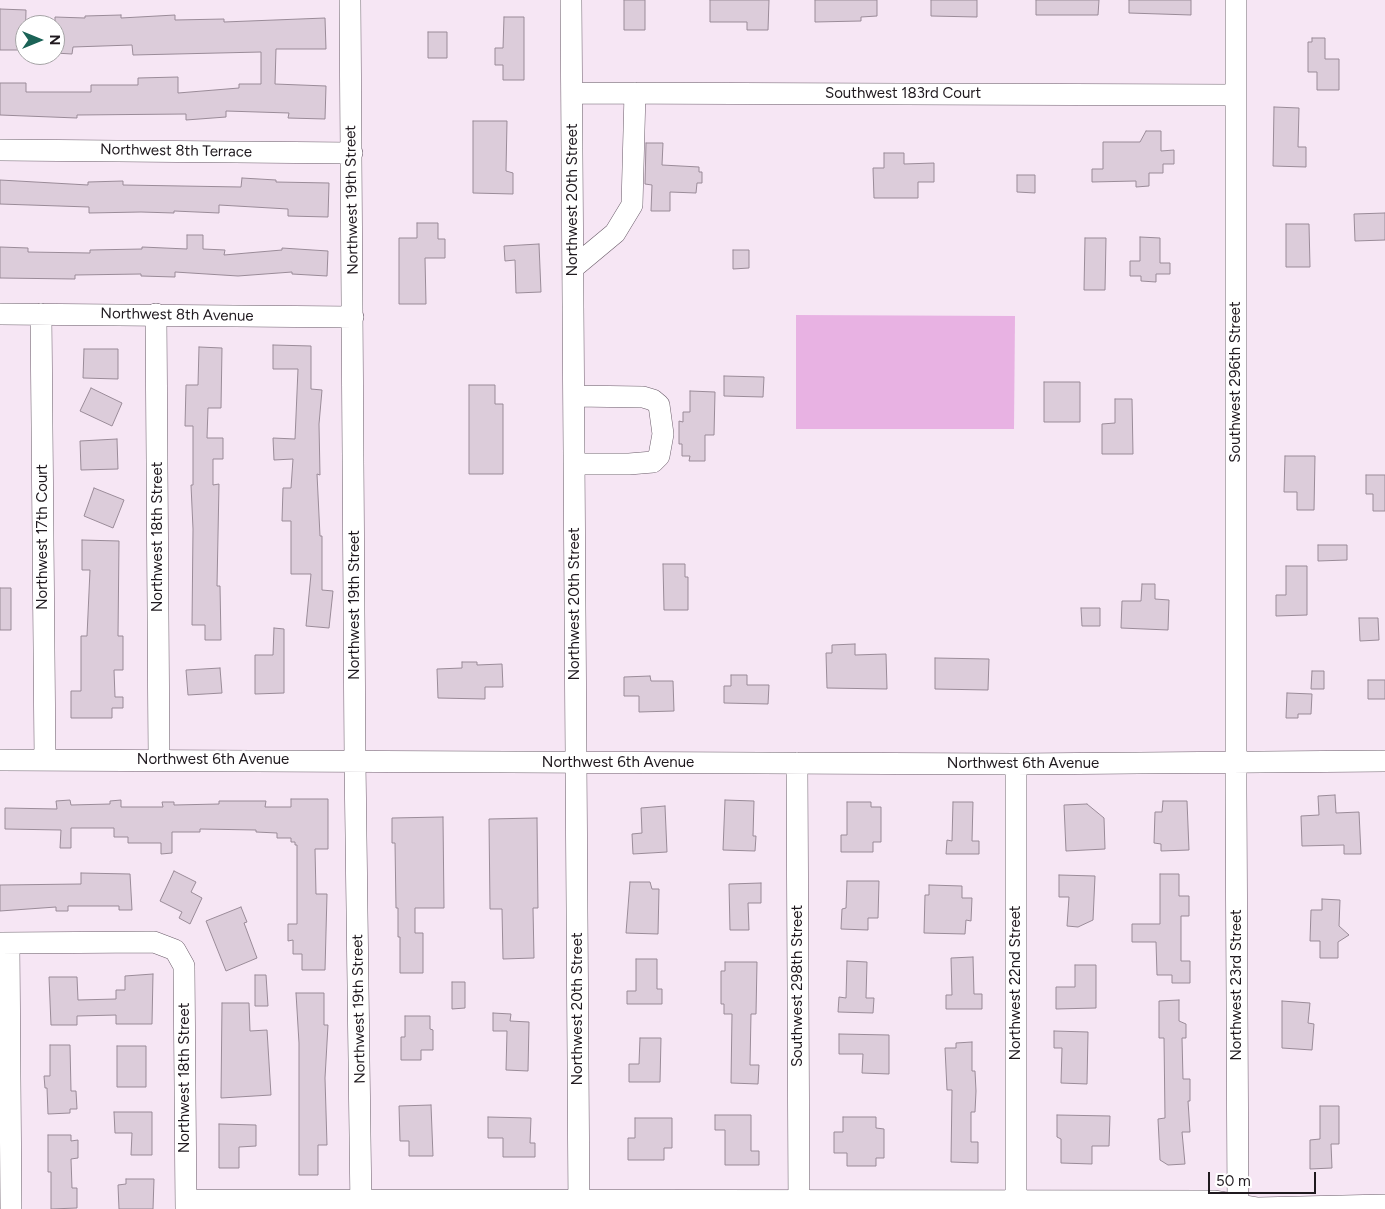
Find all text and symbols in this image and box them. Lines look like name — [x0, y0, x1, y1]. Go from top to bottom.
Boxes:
north arrow — [15, 15, 65, 65]
text: N — [46, 35, 63, 45]
street label: Southwest 183rd Court — [825, 85, 981, 103]
street label: Northwest 20th Street — [564, 123, 582, 277]
street label: Northwest 19th Street — [342, 125, 362, 275]
street label: Northwest 8th Terrace — [100, 141, 252, 161]
street label: Southwest 296th Street — [1227, 301, 1245, 463]
street label: Northwest 8th Avenue — [100, 305, 254, 325]
street label: Northwest 18th Street — [149, 462, 167, 612]
street label: Northwest 17th Court — [34, 464, 52, 610]
street label: Northwest 20th Street — [566, 527, 584, 681]
street label: Northwest 19th Street — [346, 530, 364, 680]
street label: Northwest 6th Avenue — [137, 751, 289, 769]
street label: Northwest 6th Avenue — [542, 754, 694, 772]
street label: Northwest 6th Avenue — [947, 755, 1099, 773]
street label: Southwest 298th Street — [789, 905, 807, 1067]
street label: Northwest 22nd Street — [1007, 905, 1025, 1061]
street label: Northwest 23rd Street — [1228, 909, 1246, 1061]
street label: Northwest 20th Street — [569, 932, 587, 1086]
street label: Northwest 19th Street — [349, 934, 369, 1084]
street label: Northwest 18th Street — [176, 1003, 194, 1153]
scale bar — [1210, 1162, 1318, 1194]
text: 50 m — [1216, 1172, 1251, 1190]

